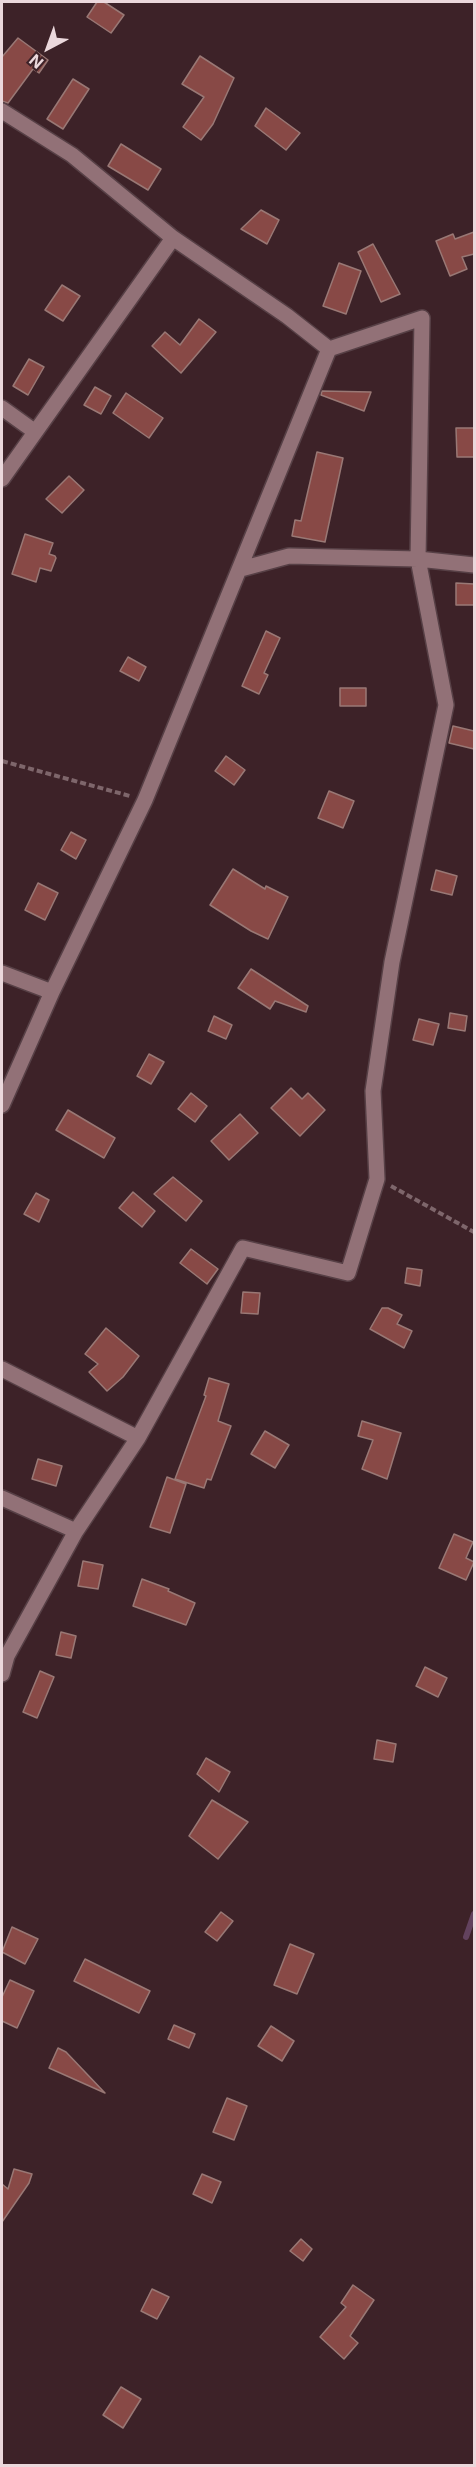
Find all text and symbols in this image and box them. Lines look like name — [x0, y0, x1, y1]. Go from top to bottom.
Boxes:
north arrow — [18, 18, 78, 78]
text: N — [25, 50, 47, 73]

